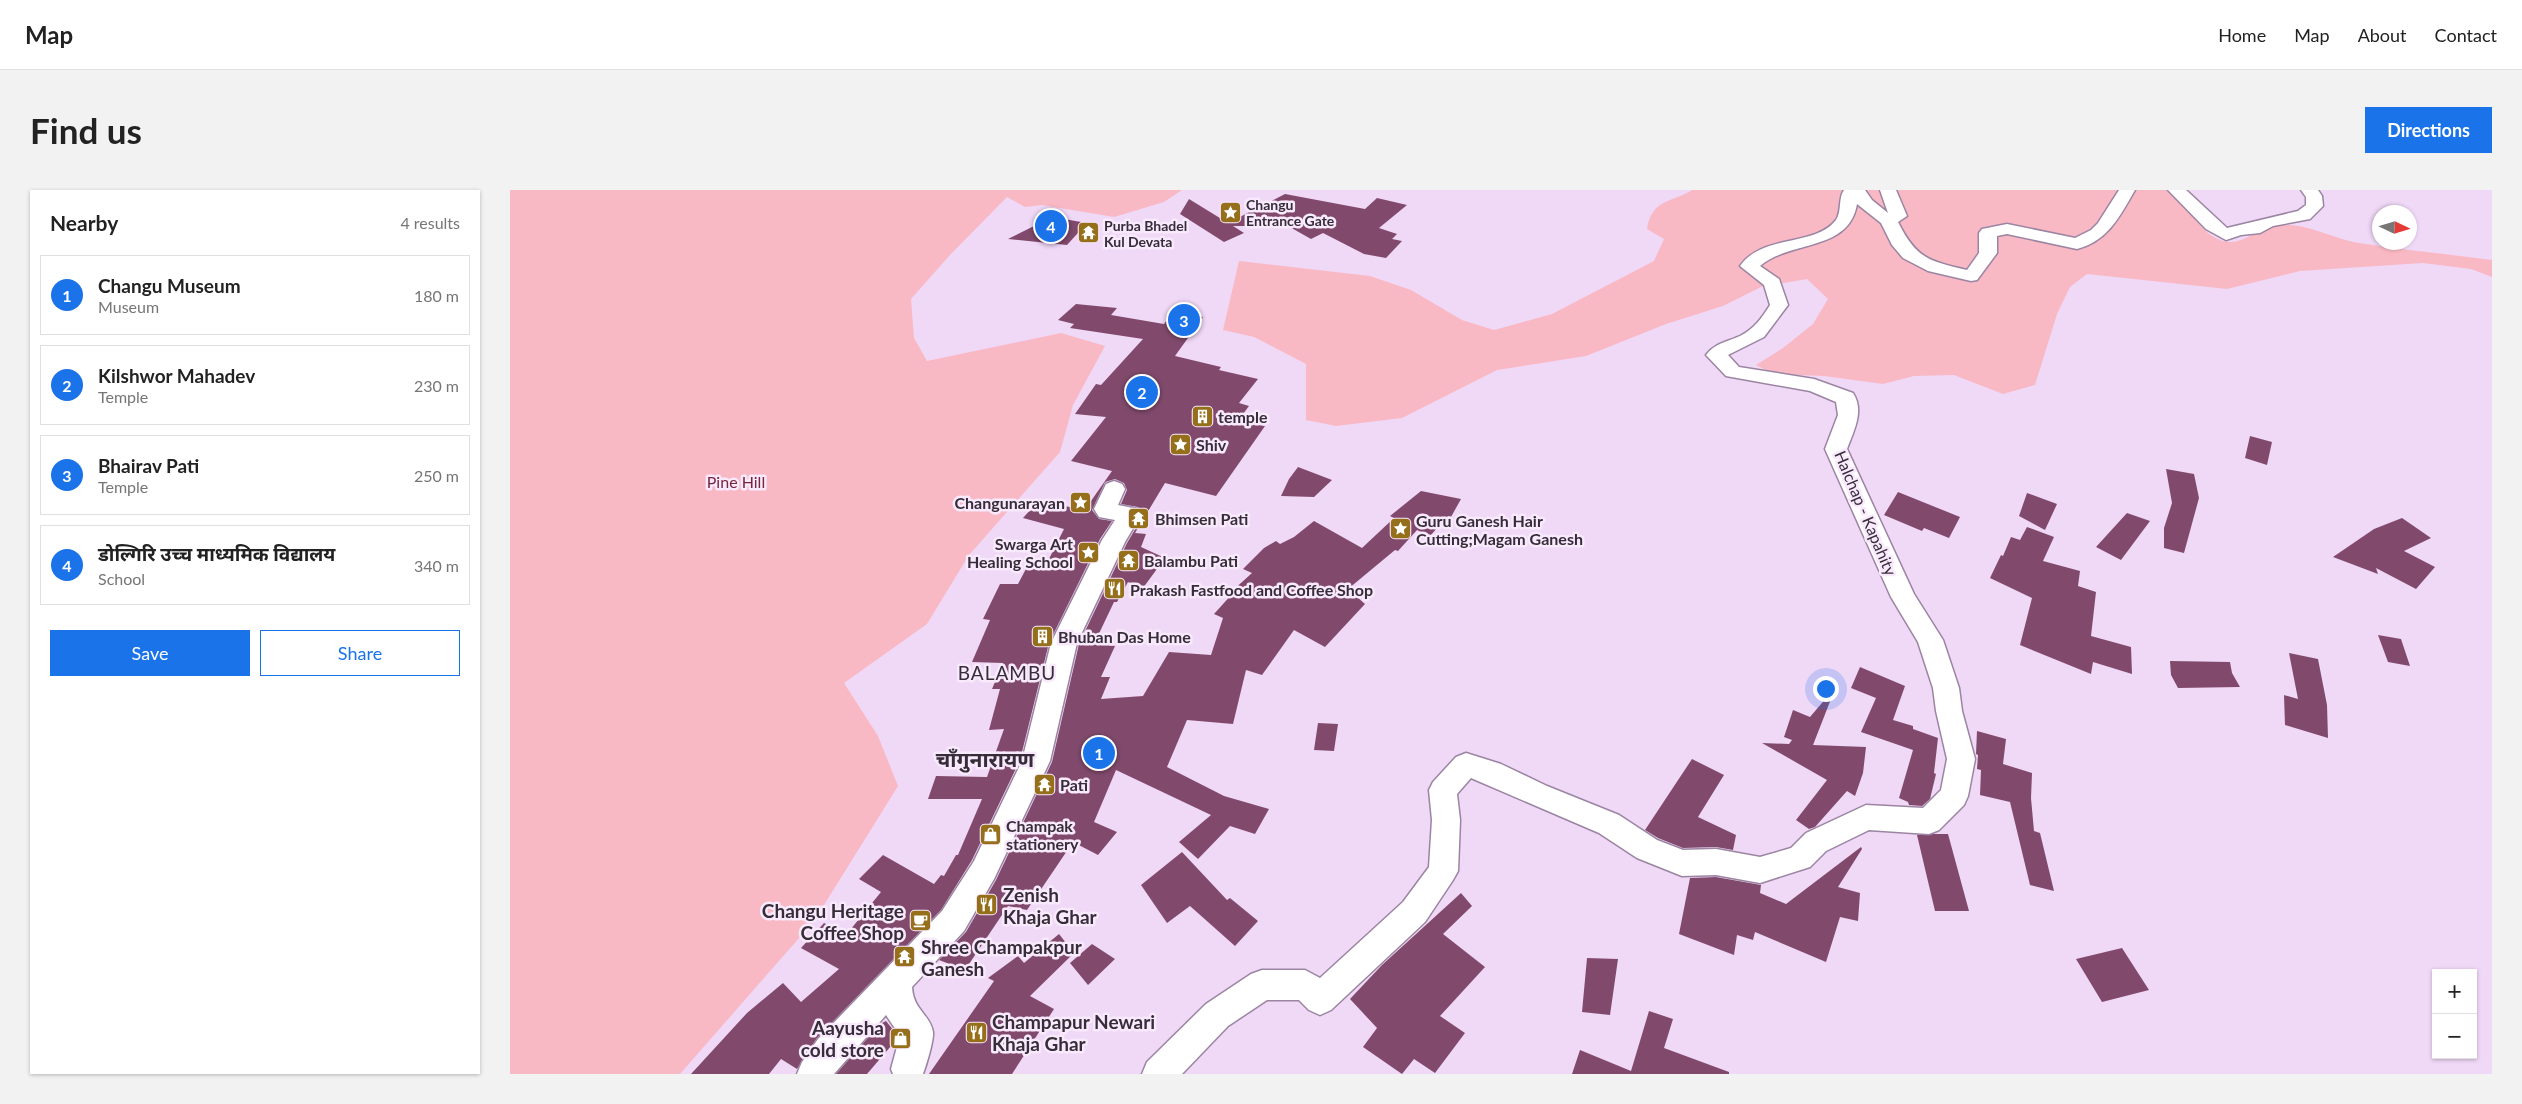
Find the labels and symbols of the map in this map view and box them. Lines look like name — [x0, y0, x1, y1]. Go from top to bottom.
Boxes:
place label: Changu Entrance Gate — [1246, 196, 1335, 229]
place icon: Changu Entrance Gate — [1218, 200, 1242, 224]
north arrow — [2372, 205, 2417, 250]
pin: 4 — [1035, 207, 1067, 245]
place label: Purba Bhadel Kul Devata — [1104, 217, 1187, 250]
temple icon: Purba Bhadel Kul Devata — [1076, 221, 1100, 245]
pin: 3 — [1168, 301, 1200, 339]
pin: 2 — [1126, 373, 1158, 411]
building icon: temple — [1190, 404, 1214, 428]
place label: temple — [1218, 407, 1268, 426]
place icon: Shiv — [1168, 432, 1192, 456]
place label: Shiv — [1196, 435, 1227, 454]
street label: Halchap - Kapahity — [1831, 448, 1901, 579]
park label: Pine Hill — [707, 472, 765, 491]
place icon: Changunarayan — [1069, 490, 1093, 514]
place label: Changunarayan — [954, 493, 1065, 512]
temple icon: Bhimsen Pati — [1127, 506, 1151, 530]
place label: Bhimsen Pati — [1155, 509, 1248, 528]
place label: Guru Ganesh Hair Cutting;Magam Ganesh — [1416, 511, 1583, 548]
place icon: Guru Ganesh Hair Cutting;Magam Ganesh — [1388, 517, 1412, 541]
place label: Swarga Art Healing School — [967, 534, 1073, 571]
place icon: Swarga Art Healing School — [1077, 540, 1101, 564]
temple icon: Balambu Pati — [1116, 548, 1140, 572]
place label: Balambu Pati — [1144, 551, 1238, 570]
restaurant icon: Prakash Fastfood and Coffee Shop — [1102, 577, 1126, 601]
place label: Prakash Fastfood and Coffee Shop — [1130, 580, 1373, 599]
building icon: Bhuban Das Home — [1030, 624, 1054, 648]
place label: Bhuban Das Home — [1058, 627, 1191, 646]
district label: BALAMBU — [958, 661, 1056, 684]
your location — [1813, 676, 1839, 702]
pin: 1 — [1083, 734, 1115, 772]
district label: चाँगुनारायण — [936, 746, 1035, 773]
temple icon: Pati — [1032, 772, 1056, 796]
place label: Pati — [1060, 775, 1088, 794]
place label: Champak stationery — [1006, 816, 1079, 853]
shop icon: Champak stationery — [978, 822, 1002, 846]
place label: Zenish Khaja Ghar — [1003, 883, 1098, 928]
restaurant icon: Zenish Khaja Ghar — [975, 893, 999, 917]
place label: Changu Heritage Coffee Shop — [762, 899, 904, 944]
cafe icon: Changu Heritage Coffee Shop — [908, 909, 932, 933]
place label: Shree Champakpur Ganesh — [921, 935, 1083, 980]
temple icon: Shree Champakpur Ganesh — [893, 945, 917, 969]
place label: Champapur Newari Khaja Ghar — [992, 1010, 1155, 1055]
place label: Aayusha cold store — [801, 1016, 884, 1061]
restaurant icon: Champapur Newari Khaja Ghar — [964, 1020, 988, 1044]
shop icon: Aayusha cold store — [888, 1026, 912, 1050]

